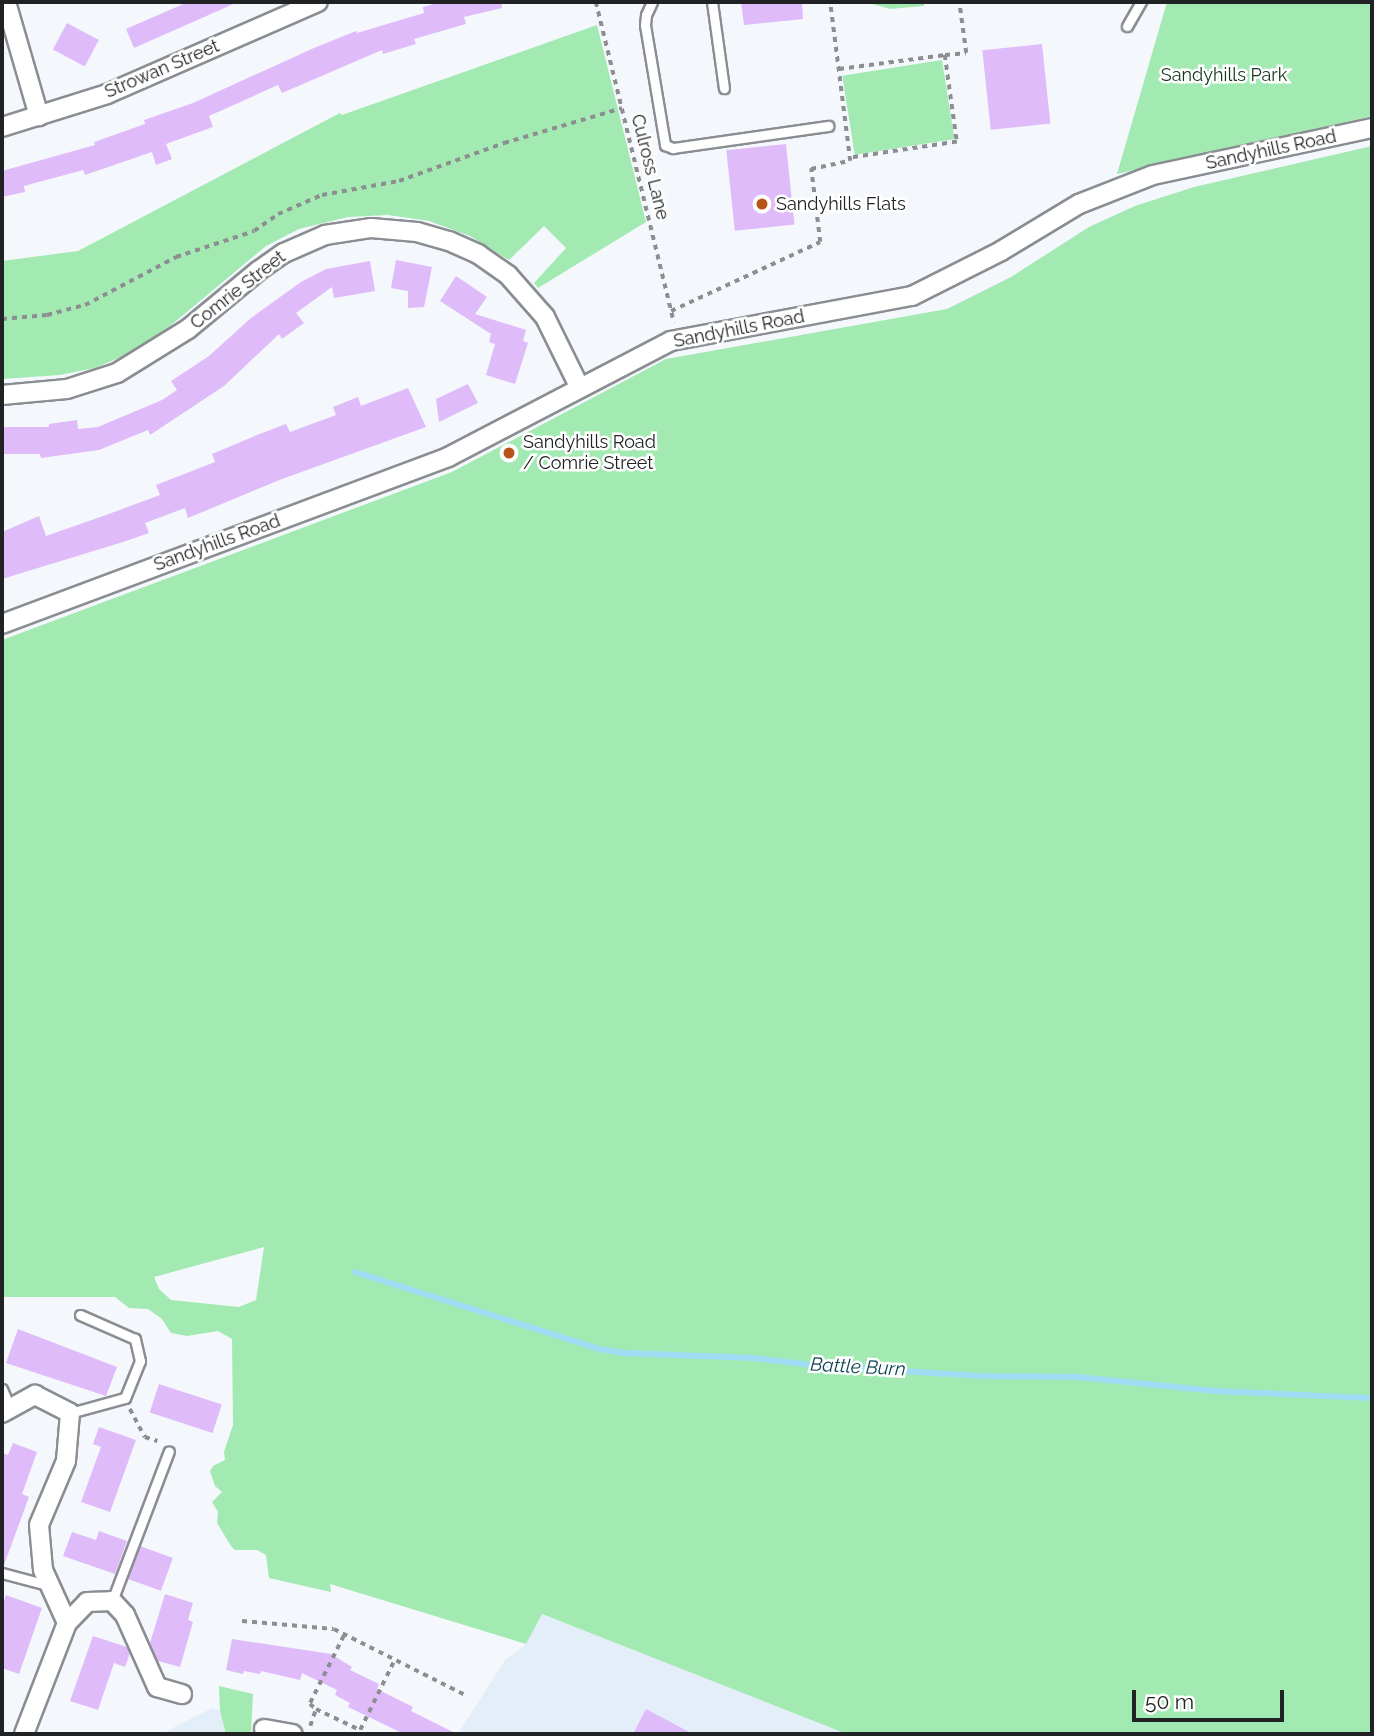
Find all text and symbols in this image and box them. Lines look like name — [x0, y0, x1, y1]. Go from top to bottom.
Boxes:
street label: Strowan Street — [101, 35, 223, 103]
park label: Sandyhills Park — [1161, 64, 1287, 86]
street label: Culross Lane — [626, 112, 674, 222]
street label: Sandyhills Road — [1204, 126, 1338, 174]
place label: Sandyhills Flats — [776, 193, 906, 215]
marker: Sandyhills Flats — [754, 196, 770, 212]
street label: Comrie Street — [186, 246, 290, 334]
street label: Sandyhills Road — [672, 306, 806, 352]
place label: Sandyhills Road / Comrie Street — [523, 432, 656, 474]
marker: Sandyhills Road / Comrie Street — [501, 445, 517, 461]
street label: Sandyhills Road — [151, 510, 283, 576]
water label: Battle Burn — [810, 1353, 906, 1381]
scale bar — [1136, 1676, 1288, 1720]
text: 50 m — [1145, 1689, 1194, 1714]

